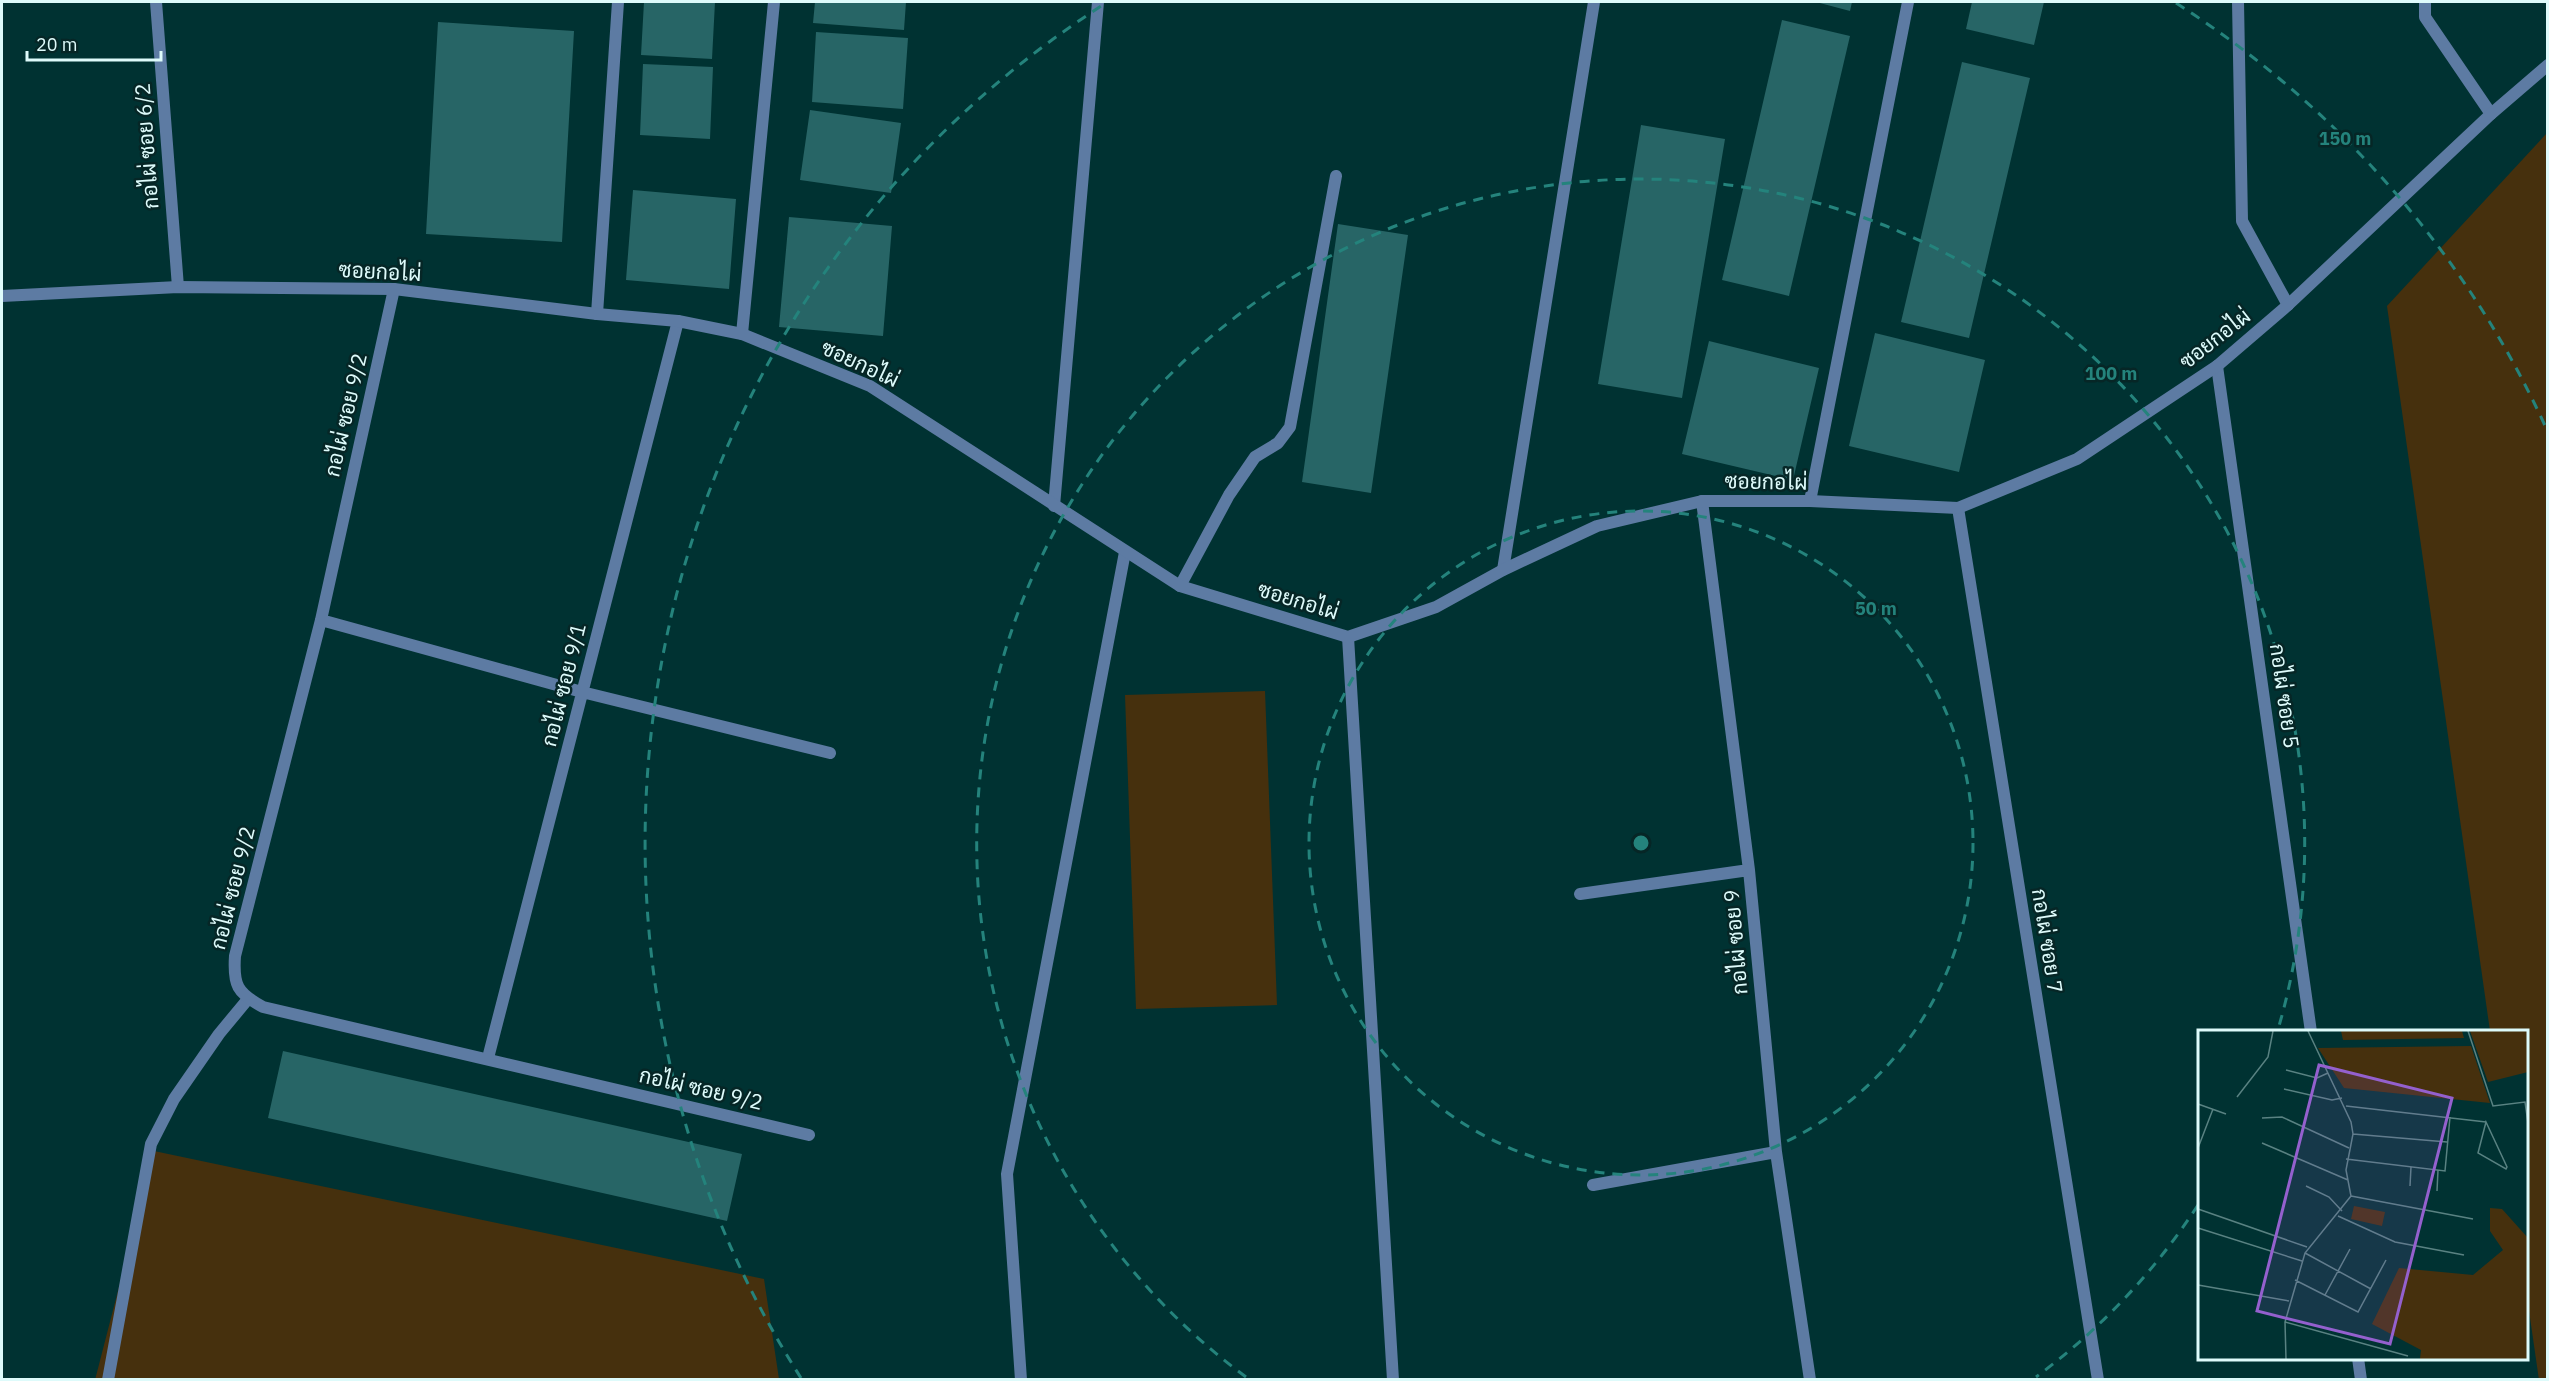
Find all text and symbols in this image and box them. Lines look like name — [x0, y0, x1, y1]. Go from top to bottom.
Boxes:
scale bar — [27, 24, 160, 62]
text: 20 m — [36, 33, 78, 56]
street label: กอไผ่ ซอย 6/2 — [128, 82, 164, 210]
text: 150 m — [2319, 127, 2371, 150]
street label: ซอยกอไผ่ — [338, 255, 422, 287]
street label: ซอยกอไผ่ — [2173, 302, 2256, 375]
street label: ซอยกอไผ่ — [817, 333, 904, 393]
street label: กอไผ่ ซอย 9/2 — [317, 350, 373, 479]
text: 100 m — [2085, 362, 2137, 385]
street label: ซอยกอไผ่ — [1724, 466, 1808, 496]
street label: ซอยกอไผ่ — [1255, 575, 1342, 626]
text: 50 m — [1855, 597, 1897, 620]
street label: กอไผ่ ซอย 9/1 — [534, 620, 592, 749]
street label: กอไผ่ ซอย 5 — [2264, 642, 2306, 750]
street label: กอไผ่ ซอย 9/2 — [203, 823, 261, 952]
centre of rings — [1631, 833, 1651, 853]
street label: กอไผ่ ซอย 7 — [2026, 887, 2070, 995]
street label: กอไผ่ ซอย 9 — [1716, 888, 1754, 996]
inset map — [2198, 1030, 2528, 1360]
street label: กอไผ่ ซอย 9/2 — [637, 1060, 766, 1116]

